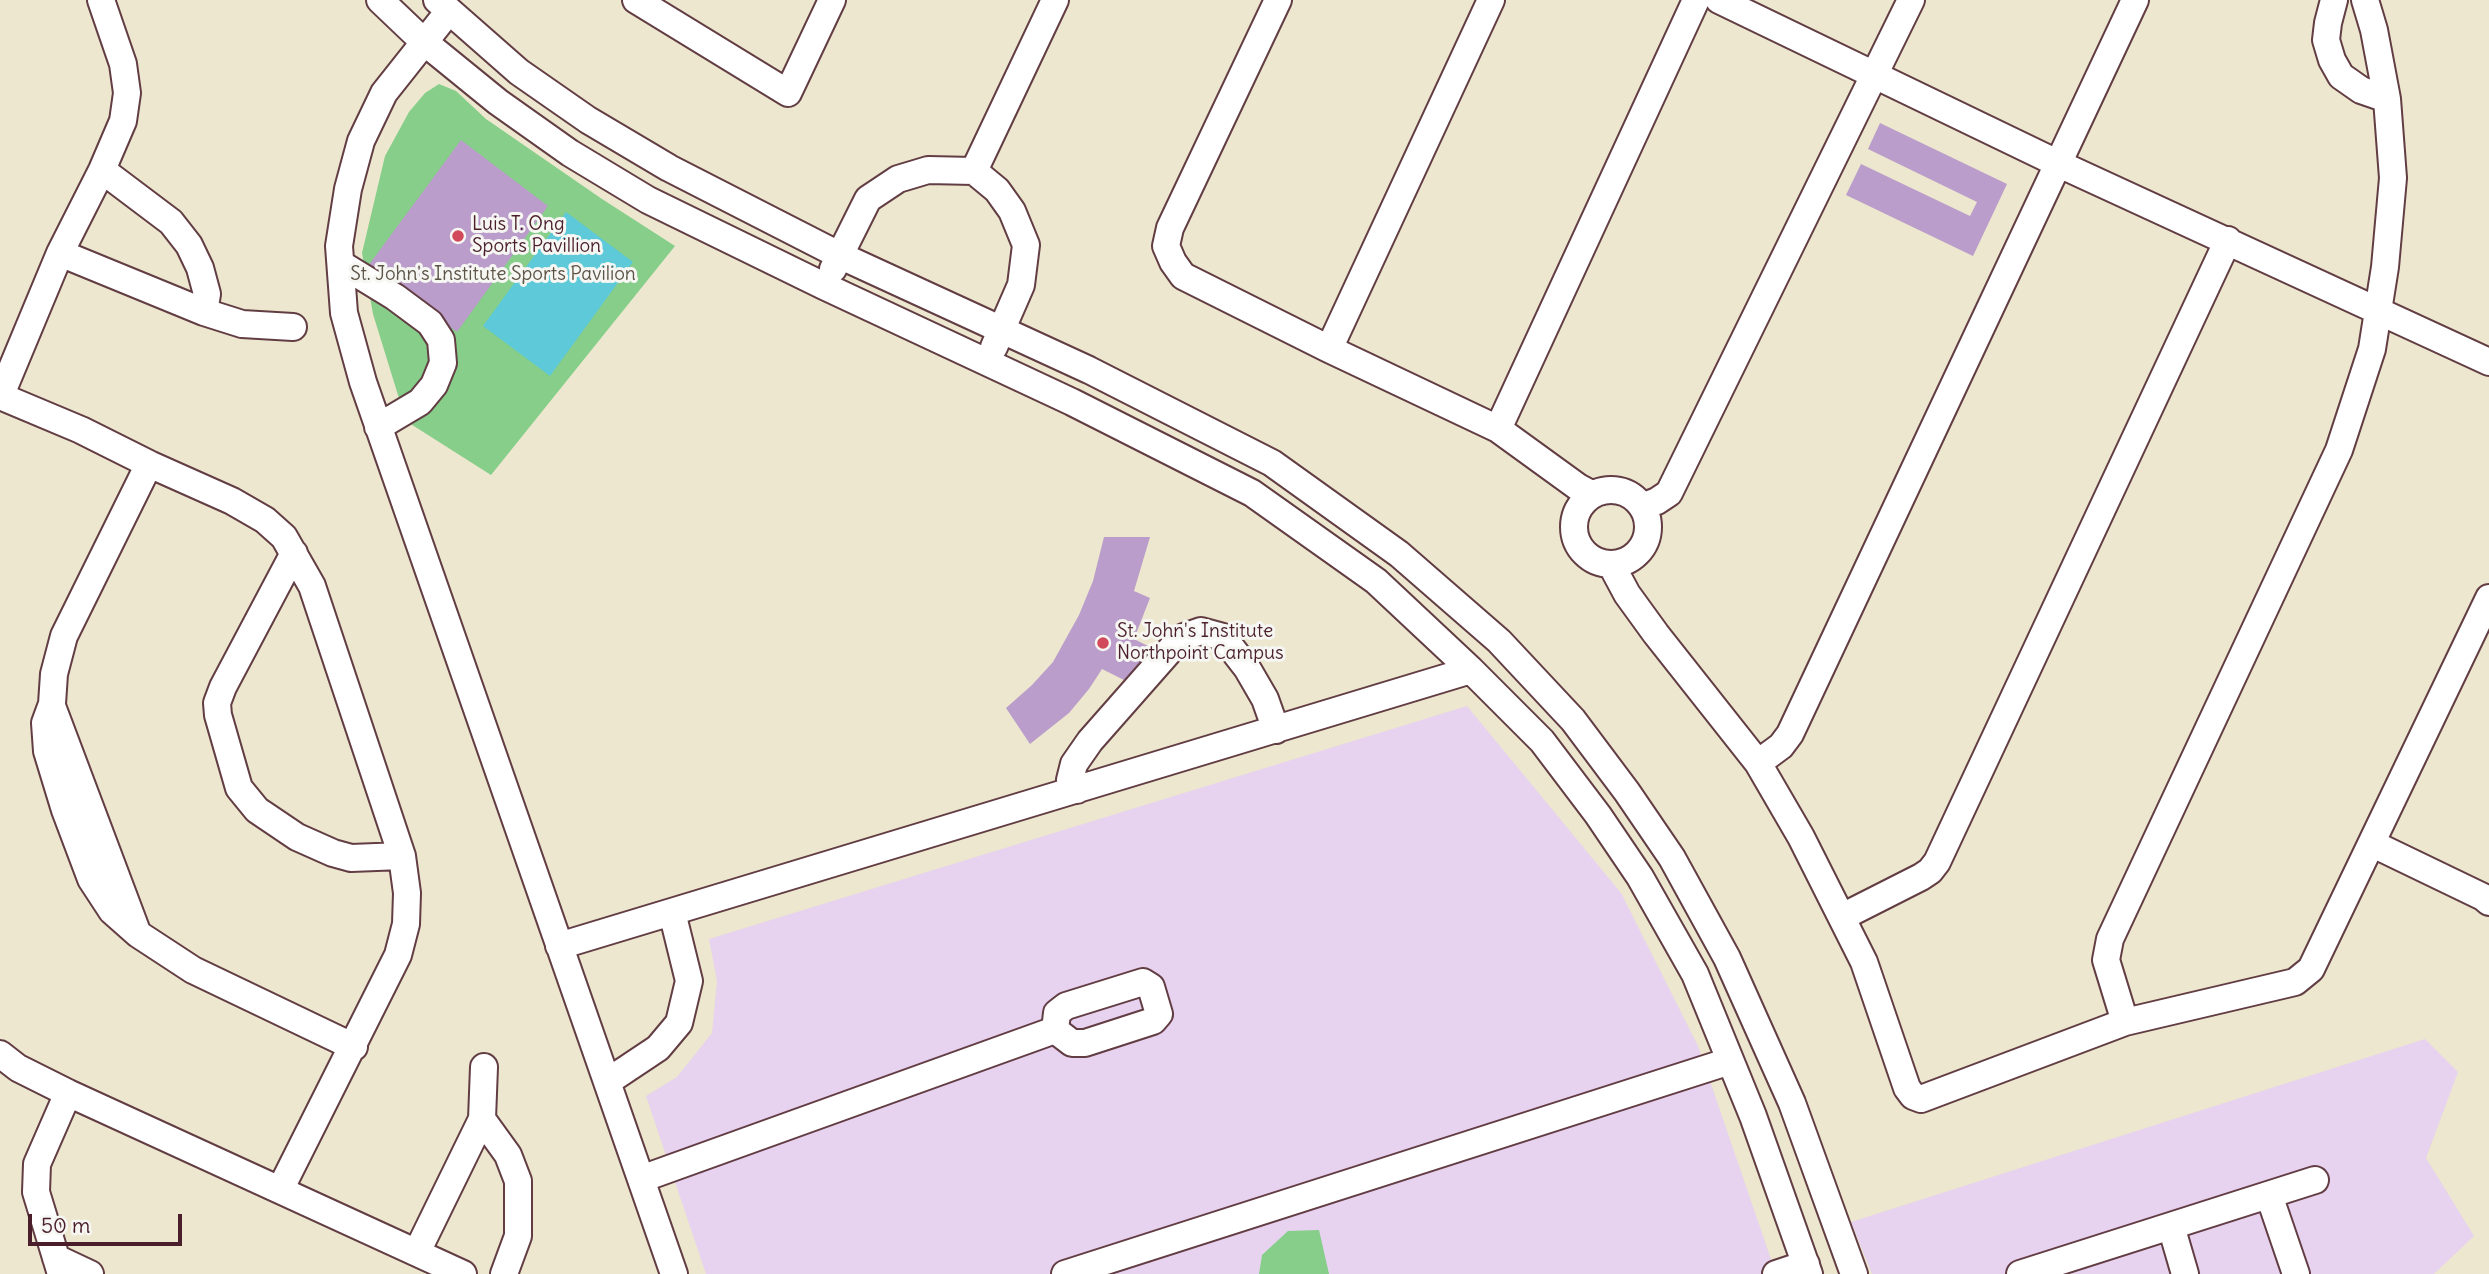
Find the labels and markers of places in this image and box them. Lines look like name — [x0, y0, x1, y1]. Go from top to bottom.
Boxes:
place label: Luis T. Ong Sports Pavillion — [472, 214, 601, 258]
marker: Luis T. Ong Sports Pavillion — [450, 228, 466, 244]
place label: St. John's Institute Northpoint Campus — [1117, 621, 1284, 665]
marker: St. John's Institute Northpoint Campus — [1095, 635, 1111, 651]

